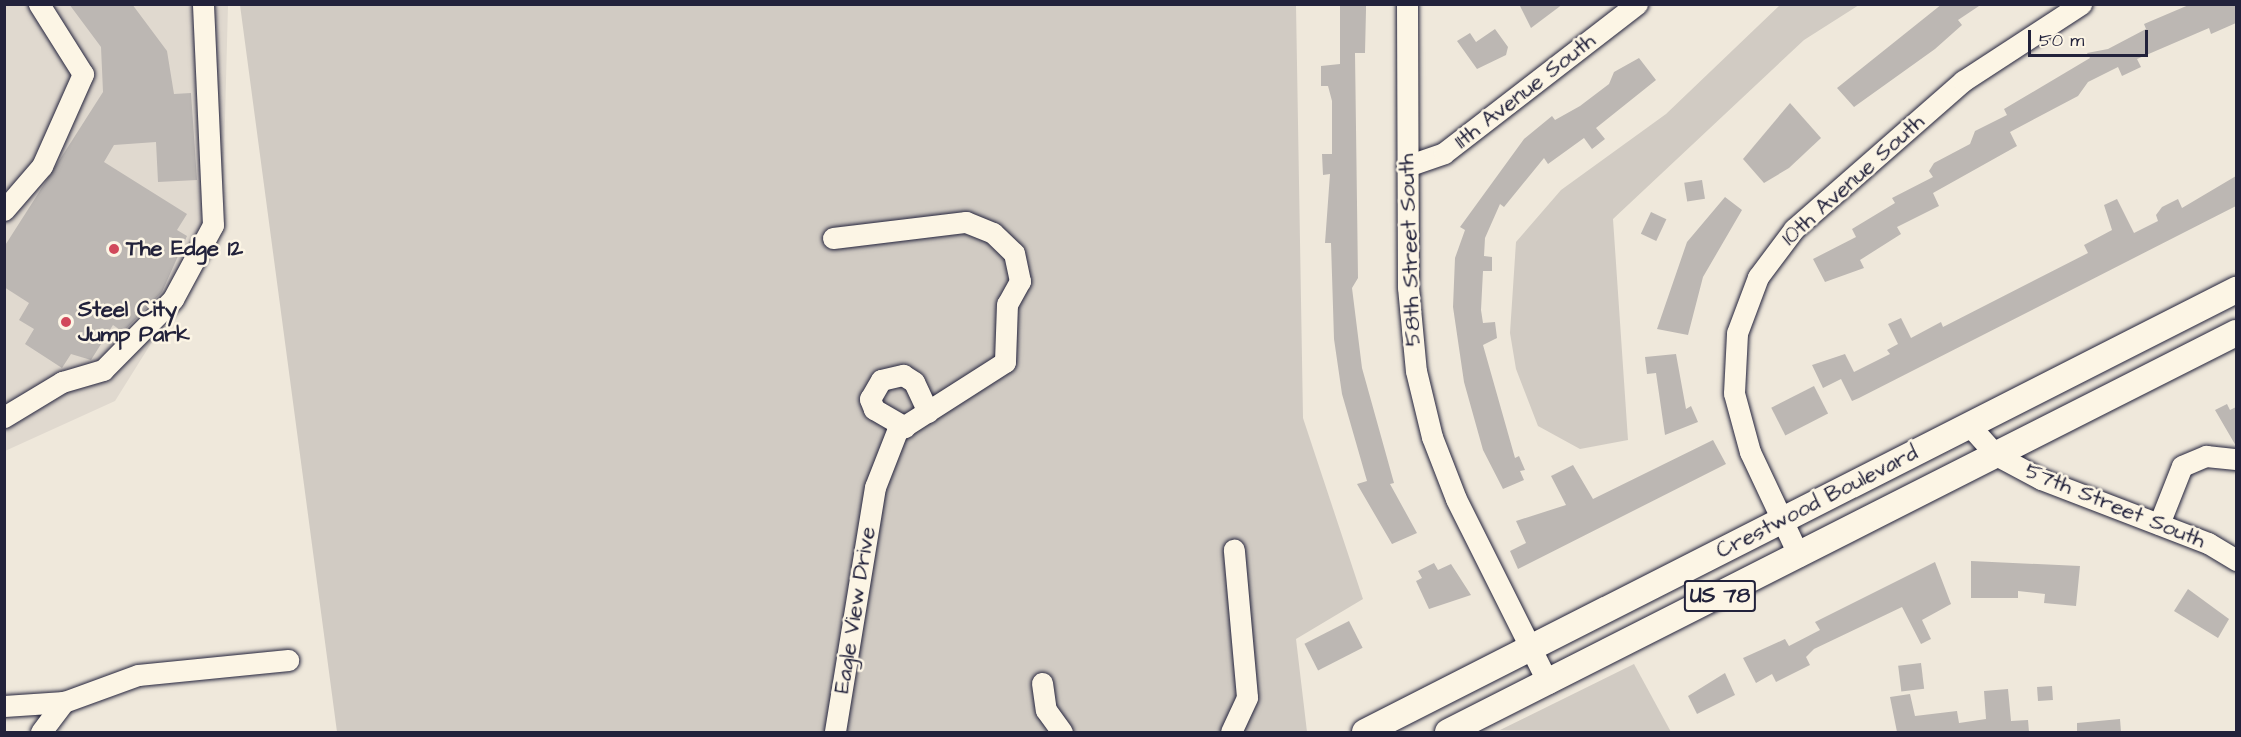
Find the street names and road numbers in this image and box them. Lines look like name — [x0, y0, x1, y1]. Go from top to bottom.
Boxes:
street label: 11th Avenue South — [1449, 28, 1601, 154]
street label: 10th Avenue South — [1776, 109, 1930, 251]
street label: 58th Street South — [1393, 153, 1427, 347]
street label: Crestwood Boulevard — [1712, 440, 1922, 564]
street label: 57th Street South — [2021, 458, 2209, 554]
street label: Eagle View Drive — [829, 525, 881, 695]
road number: US 78 — [1682, 578, 1758, 614]

